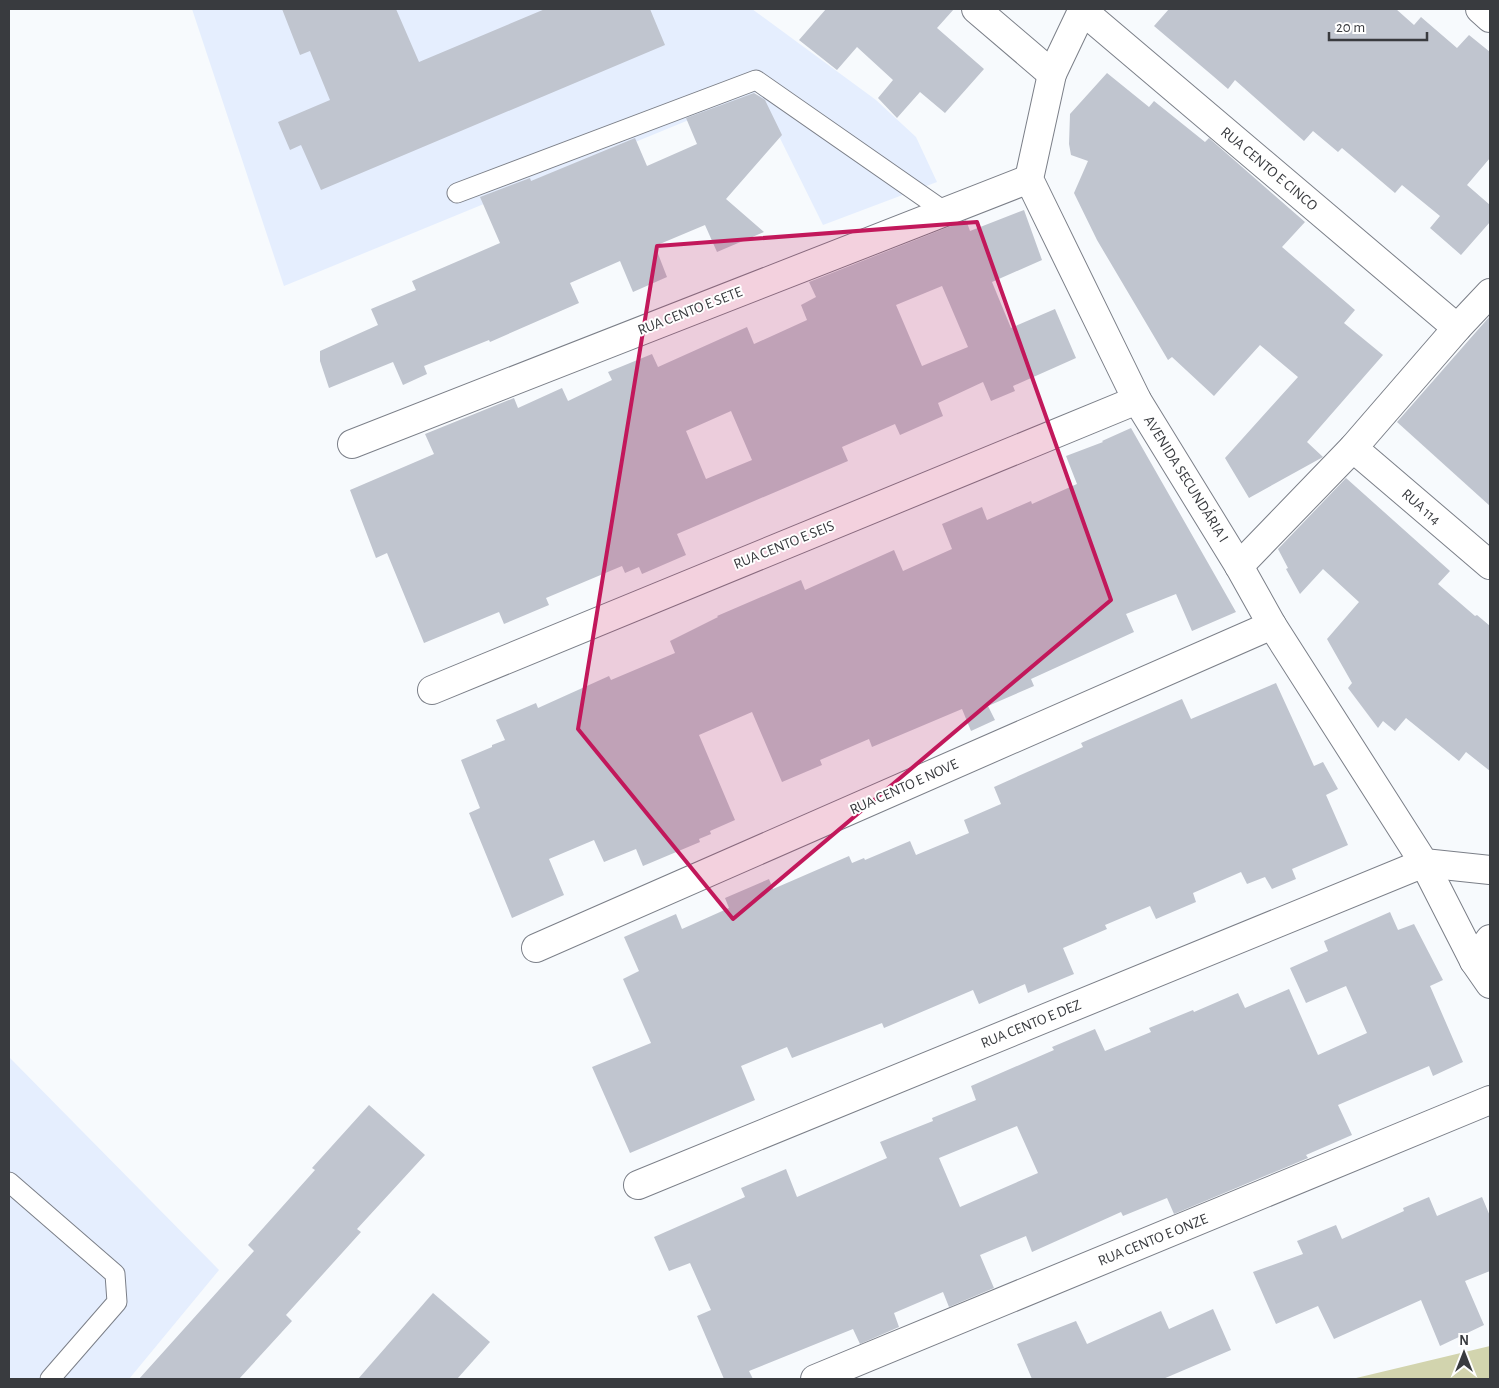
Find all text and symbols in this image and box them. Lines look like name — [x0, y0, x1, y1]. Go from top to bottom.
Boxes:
scale bar — [1329, 10, 1426, 42]
text: 20 m — [1336, 20, 1365, 35]
street label: RUA CENTO E CINCO — [1218, 124, 1320, 214]
street label: RUA CENTO E SETE — [636, 284, 744, 338]
street label: AVENIDA SECUNDÁRIA I — [1141, 412, 1233, 545]
street label: RUA 114 — [1399, 486, 1443, 528]
street label: RUA CENTO E SEIS — [731, 518, 837, 572]
street label: RUA CENTO E NOVE — [848, 756, 960, 818]
street label: RUA CENTO E DEZ — [979, 997, 1083, 1051]
street label: RUA CENTO E ONZE — [1096, 1211, 1210, 1269]
north arrow — [1439, 1328, 1489, 1378]
text: N — [1459, 1334, 1469, 1348]

